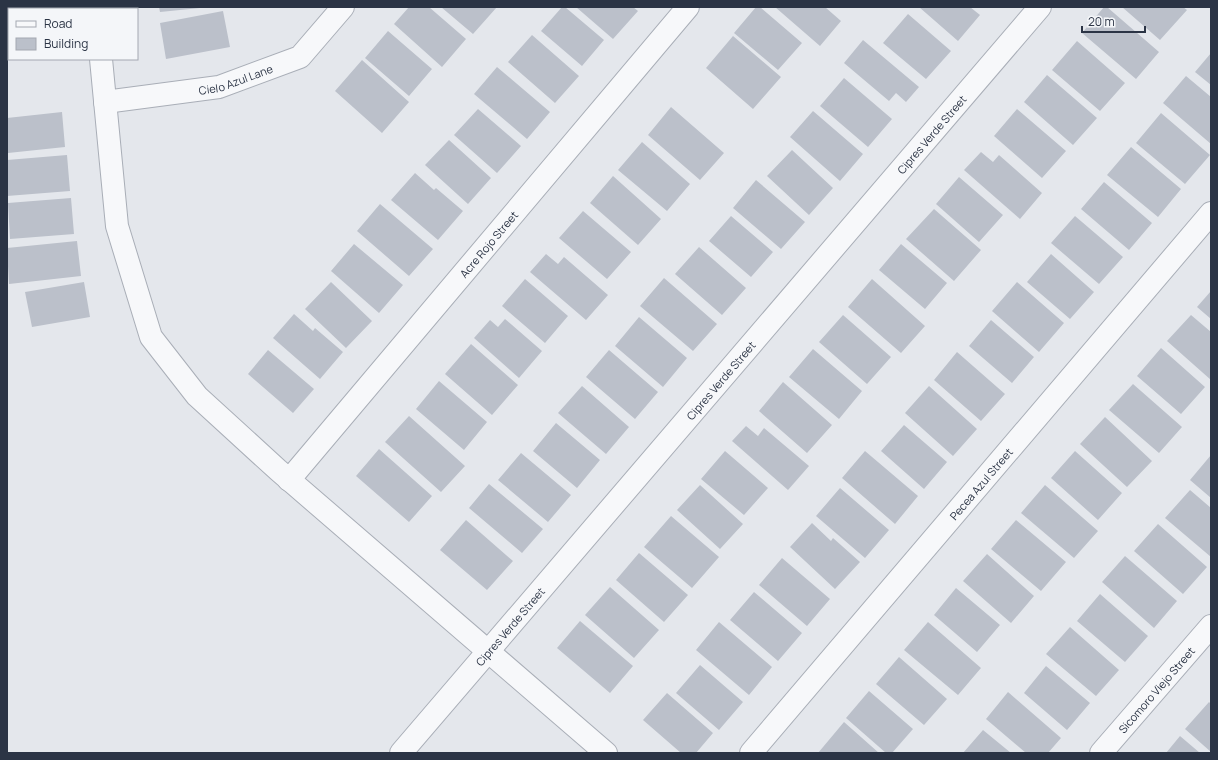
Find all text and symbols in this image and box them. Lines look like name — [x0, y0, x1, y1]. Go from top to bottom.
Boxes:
legend — [8, 8, 138, 60]
scale bar — [1082, 8, 1145, 34]
text: 20 m — [1088, 13, 1115, 30]
text: Road — [44, 15, 72, 32]
text: Building — [44, 35, 88, 52]
street label: Cielo Azul Lane — [198, 60, 275, 97]
street label: Cipres Verde Street — [893, 92, 969, 177]
street label: Acre Rojo Street — [456, 207, 521, 280]
street label: Cipres Verde Street — [683, 338, 758, 423]
street label: Pecea Azul Street — [946, 444, 1015, 523]
street label: Cipres Verde Street — [472, 584, 548, 669]
street label: Sicomoro Viejo Street — [1114, 643, 1198, 736]

